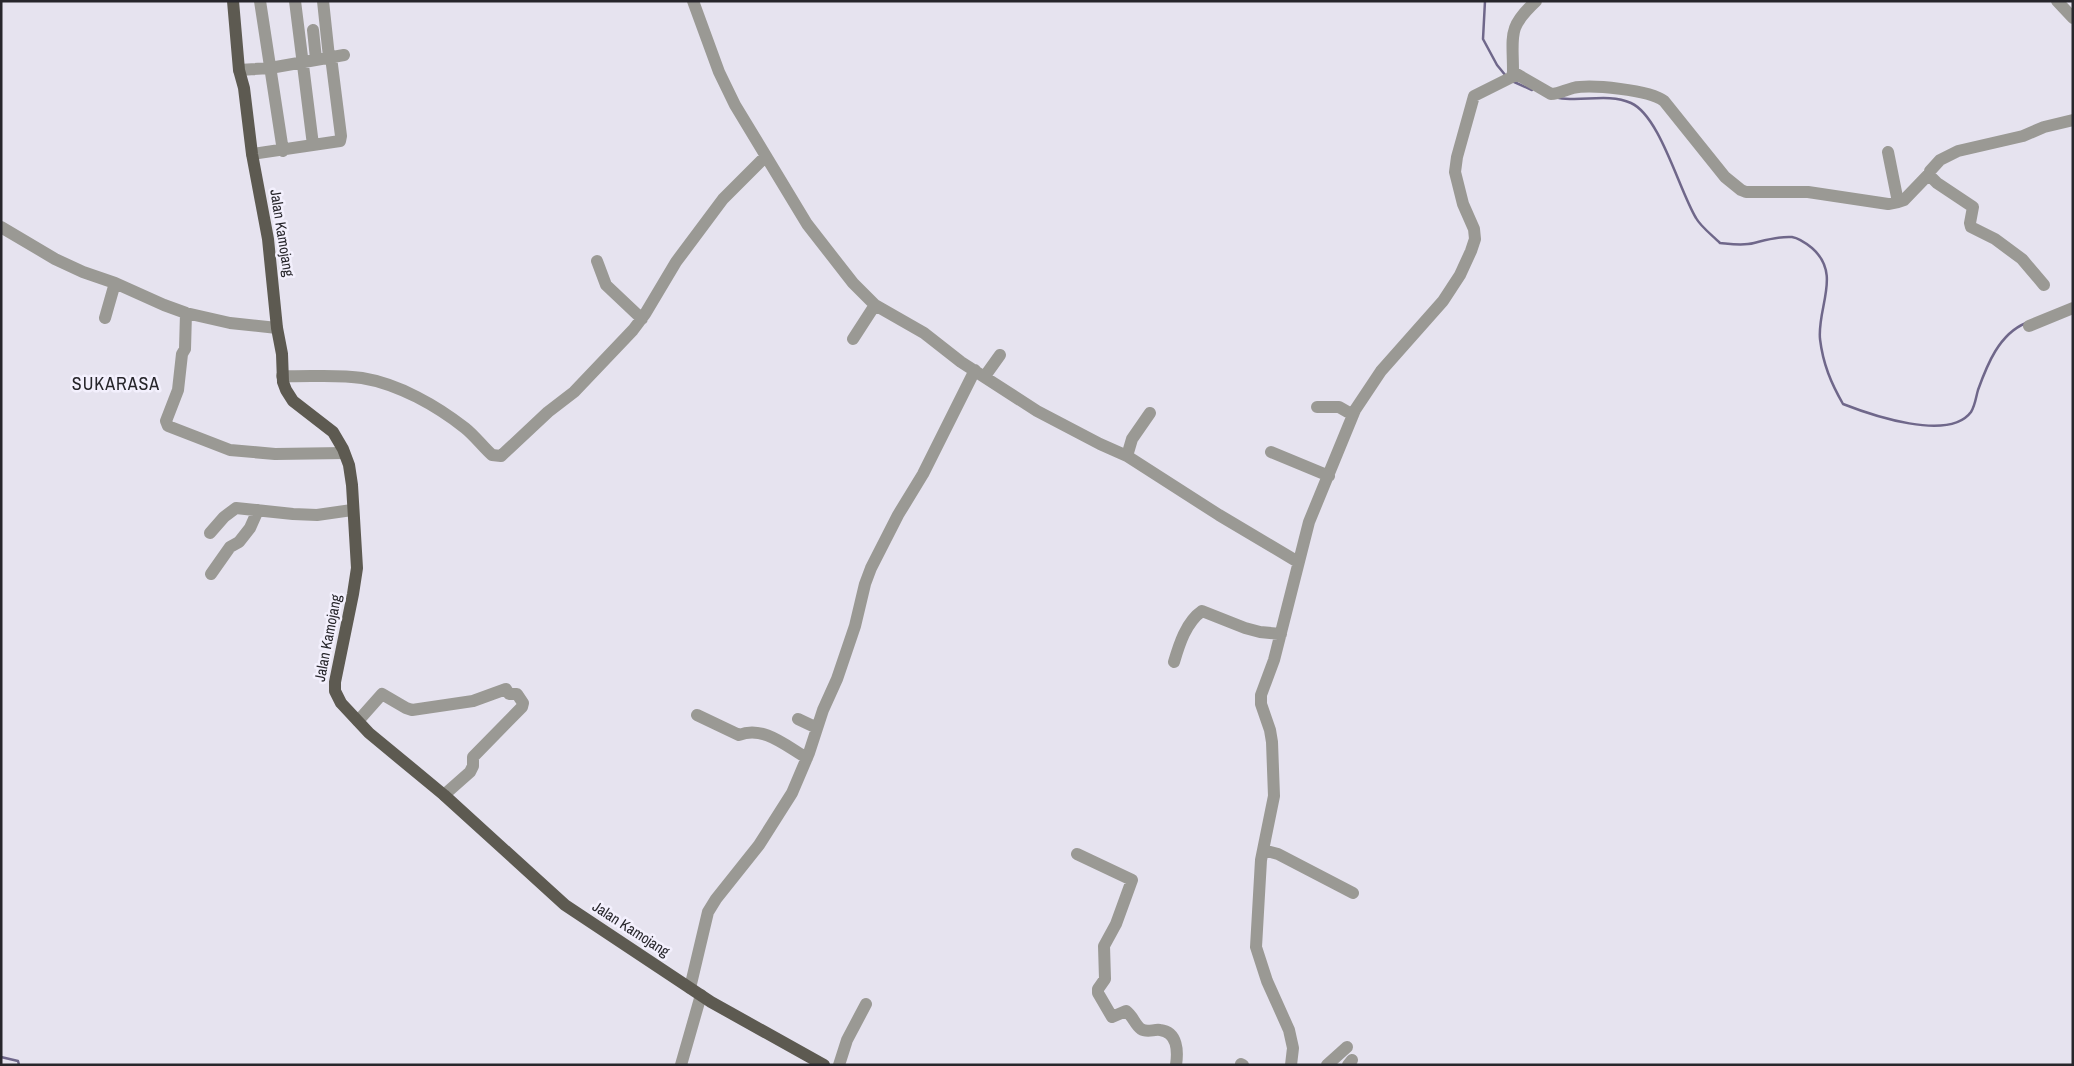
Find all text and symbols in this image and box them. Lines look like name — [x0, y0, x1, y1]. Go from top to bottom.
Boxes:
street label: Jalan Kamojang — [265, 188, 300, 278]
district label: SUKARASA — [72, 371, 160, 396]
street label: Jalan Kamojang — [309, 592, 346, 683]
street label: Jalan Kamojang — [589, 896, 674, 961]

